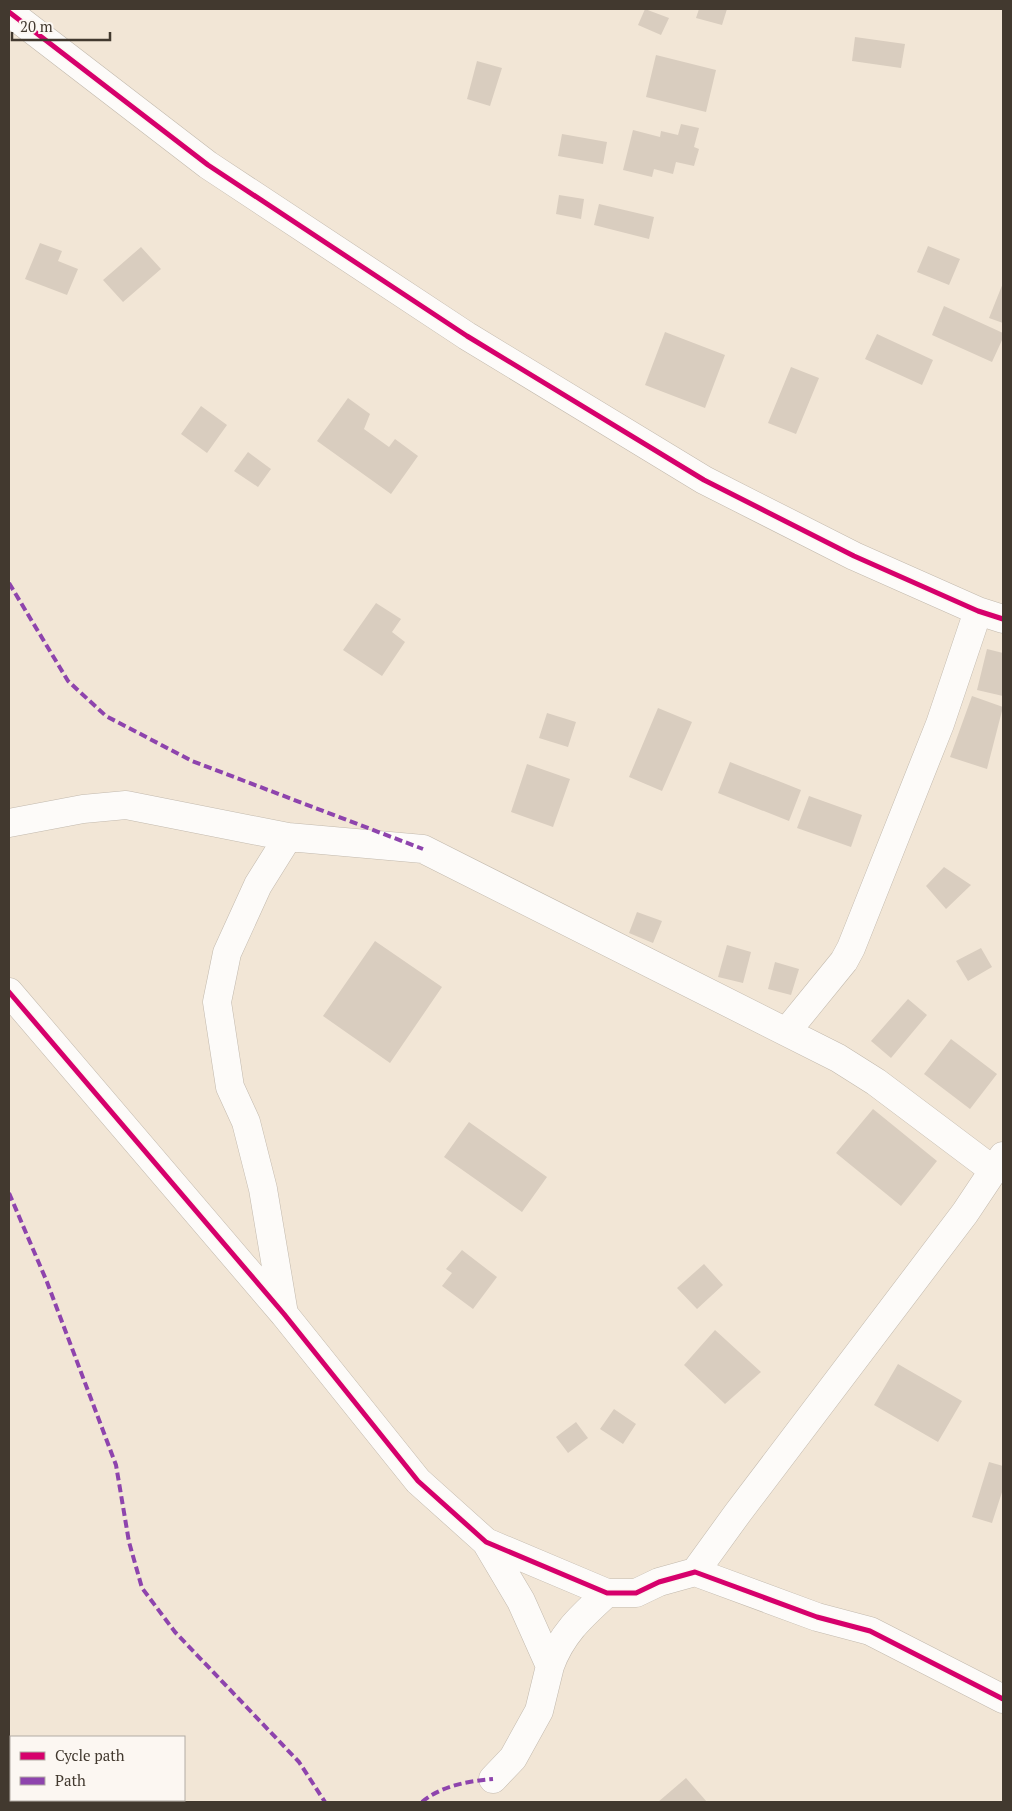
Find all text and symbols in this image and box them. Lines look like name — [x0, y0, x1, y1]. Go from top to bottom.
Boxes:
scale bar — [12, 10, 110, 42]
text: 20 m — [20, 16, 53, 36]
legend — [10, 1736, 185, 1801]
text: Cycle path — [55, 1745, 125, 1765]
text: Path — [55, 1770, 86, 1790]

